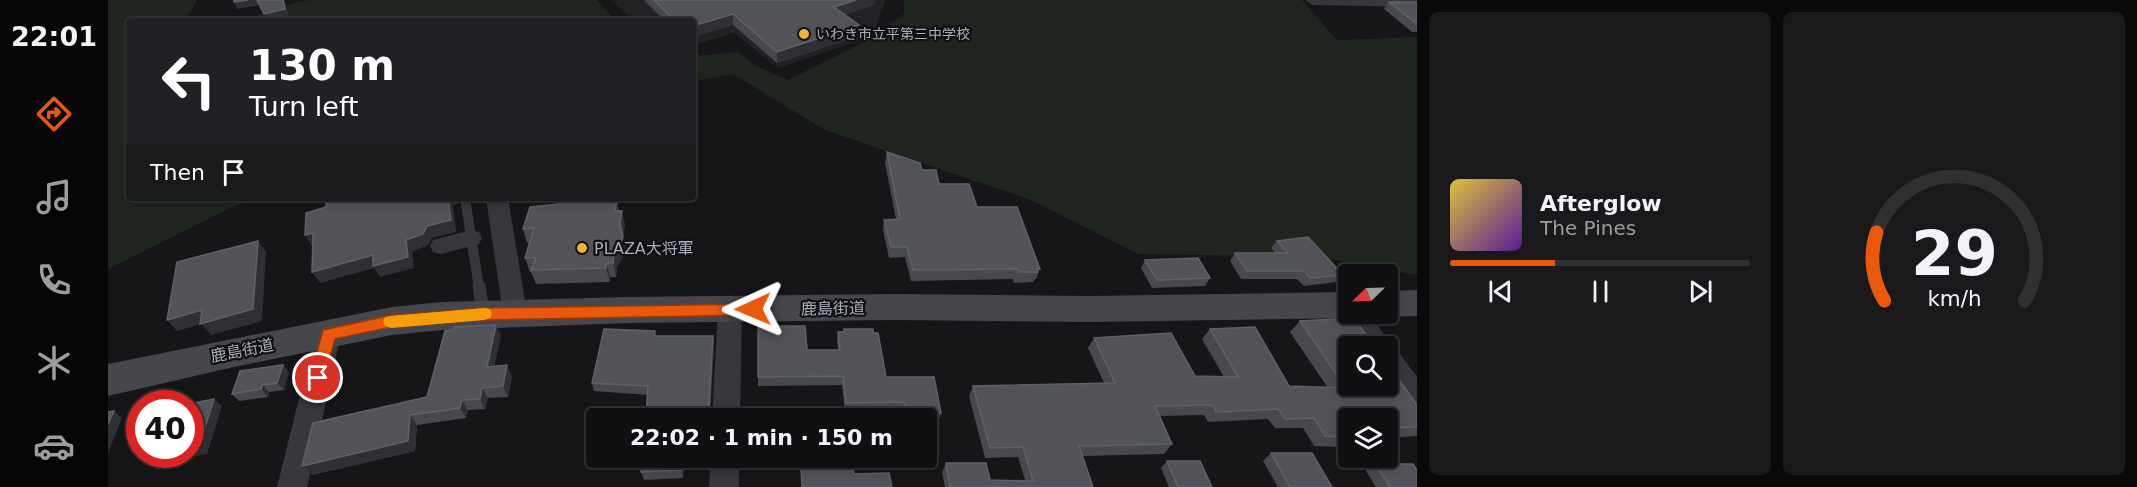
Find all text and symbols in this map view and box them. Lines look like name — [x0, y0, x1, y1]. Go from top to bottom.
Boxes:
text: 22:01 — [11, 21, 97, 52]
place label: いわき市立平第三中学校 — [816, 26, 970, 42]
marker: いわき市立平第三中学校 — [797, 27, 811, 41]
text: 130 m — [249, 41, 395, 90]
icon: left — [150, 42, 228, 120]
text: Turn left — [249, 91, 359, 122]
icon: directions — [33, 93, 75, 135]
icon: arrive — [217, 156, 250, 189]
text: Then — [150, 160, 205, 185]
icon: music — [33, 176, 75, 218]
text: Afterglow — [1540, 191, 1662, 216]
text: The Pines — [1540, 216, 1636, 240]
text: 29 — [1911, 217, 1997, 290]
place label: PLAZA大将軍 — [594, 239, 694, 258]
marker: PLAZA大将軍 — [575, 241, 589, 255]
icon: phone — [33, 259, 75, 301]
north arrow — [1338, 264, 1398, 324]
map controls — [1338, 264, 1398, 468]
icon: previous — [1484, 275, 1517, 308]
icon: pause — [1584, 275, 1617, 308]
icon: next — [1684, 275, 1717, 308]
position arrow — [721, 277, 785, 341]
text: km/h — [1927, 286, 1981, 311]
street label: 鹿島街道 — [801, 298, 865, 319]
street label: 鹿島街道 — [209, 335, 275, 366]
button: search — [1338, 336, 1398, 396]
icon: climate — [33, 342, 75, 384]
pin — [292, 352, 343, 403]
icon: arrive — [301, 361, 334, 394]
speed limit sign: 40 — [126, 390, 204, 468]
button: layers — [1338, 408, 1398, 468]
icon: car — [33, 425, 75, 467]
text: 22:02 · 1 min · 150 m — [630, 425, 893, 450]

